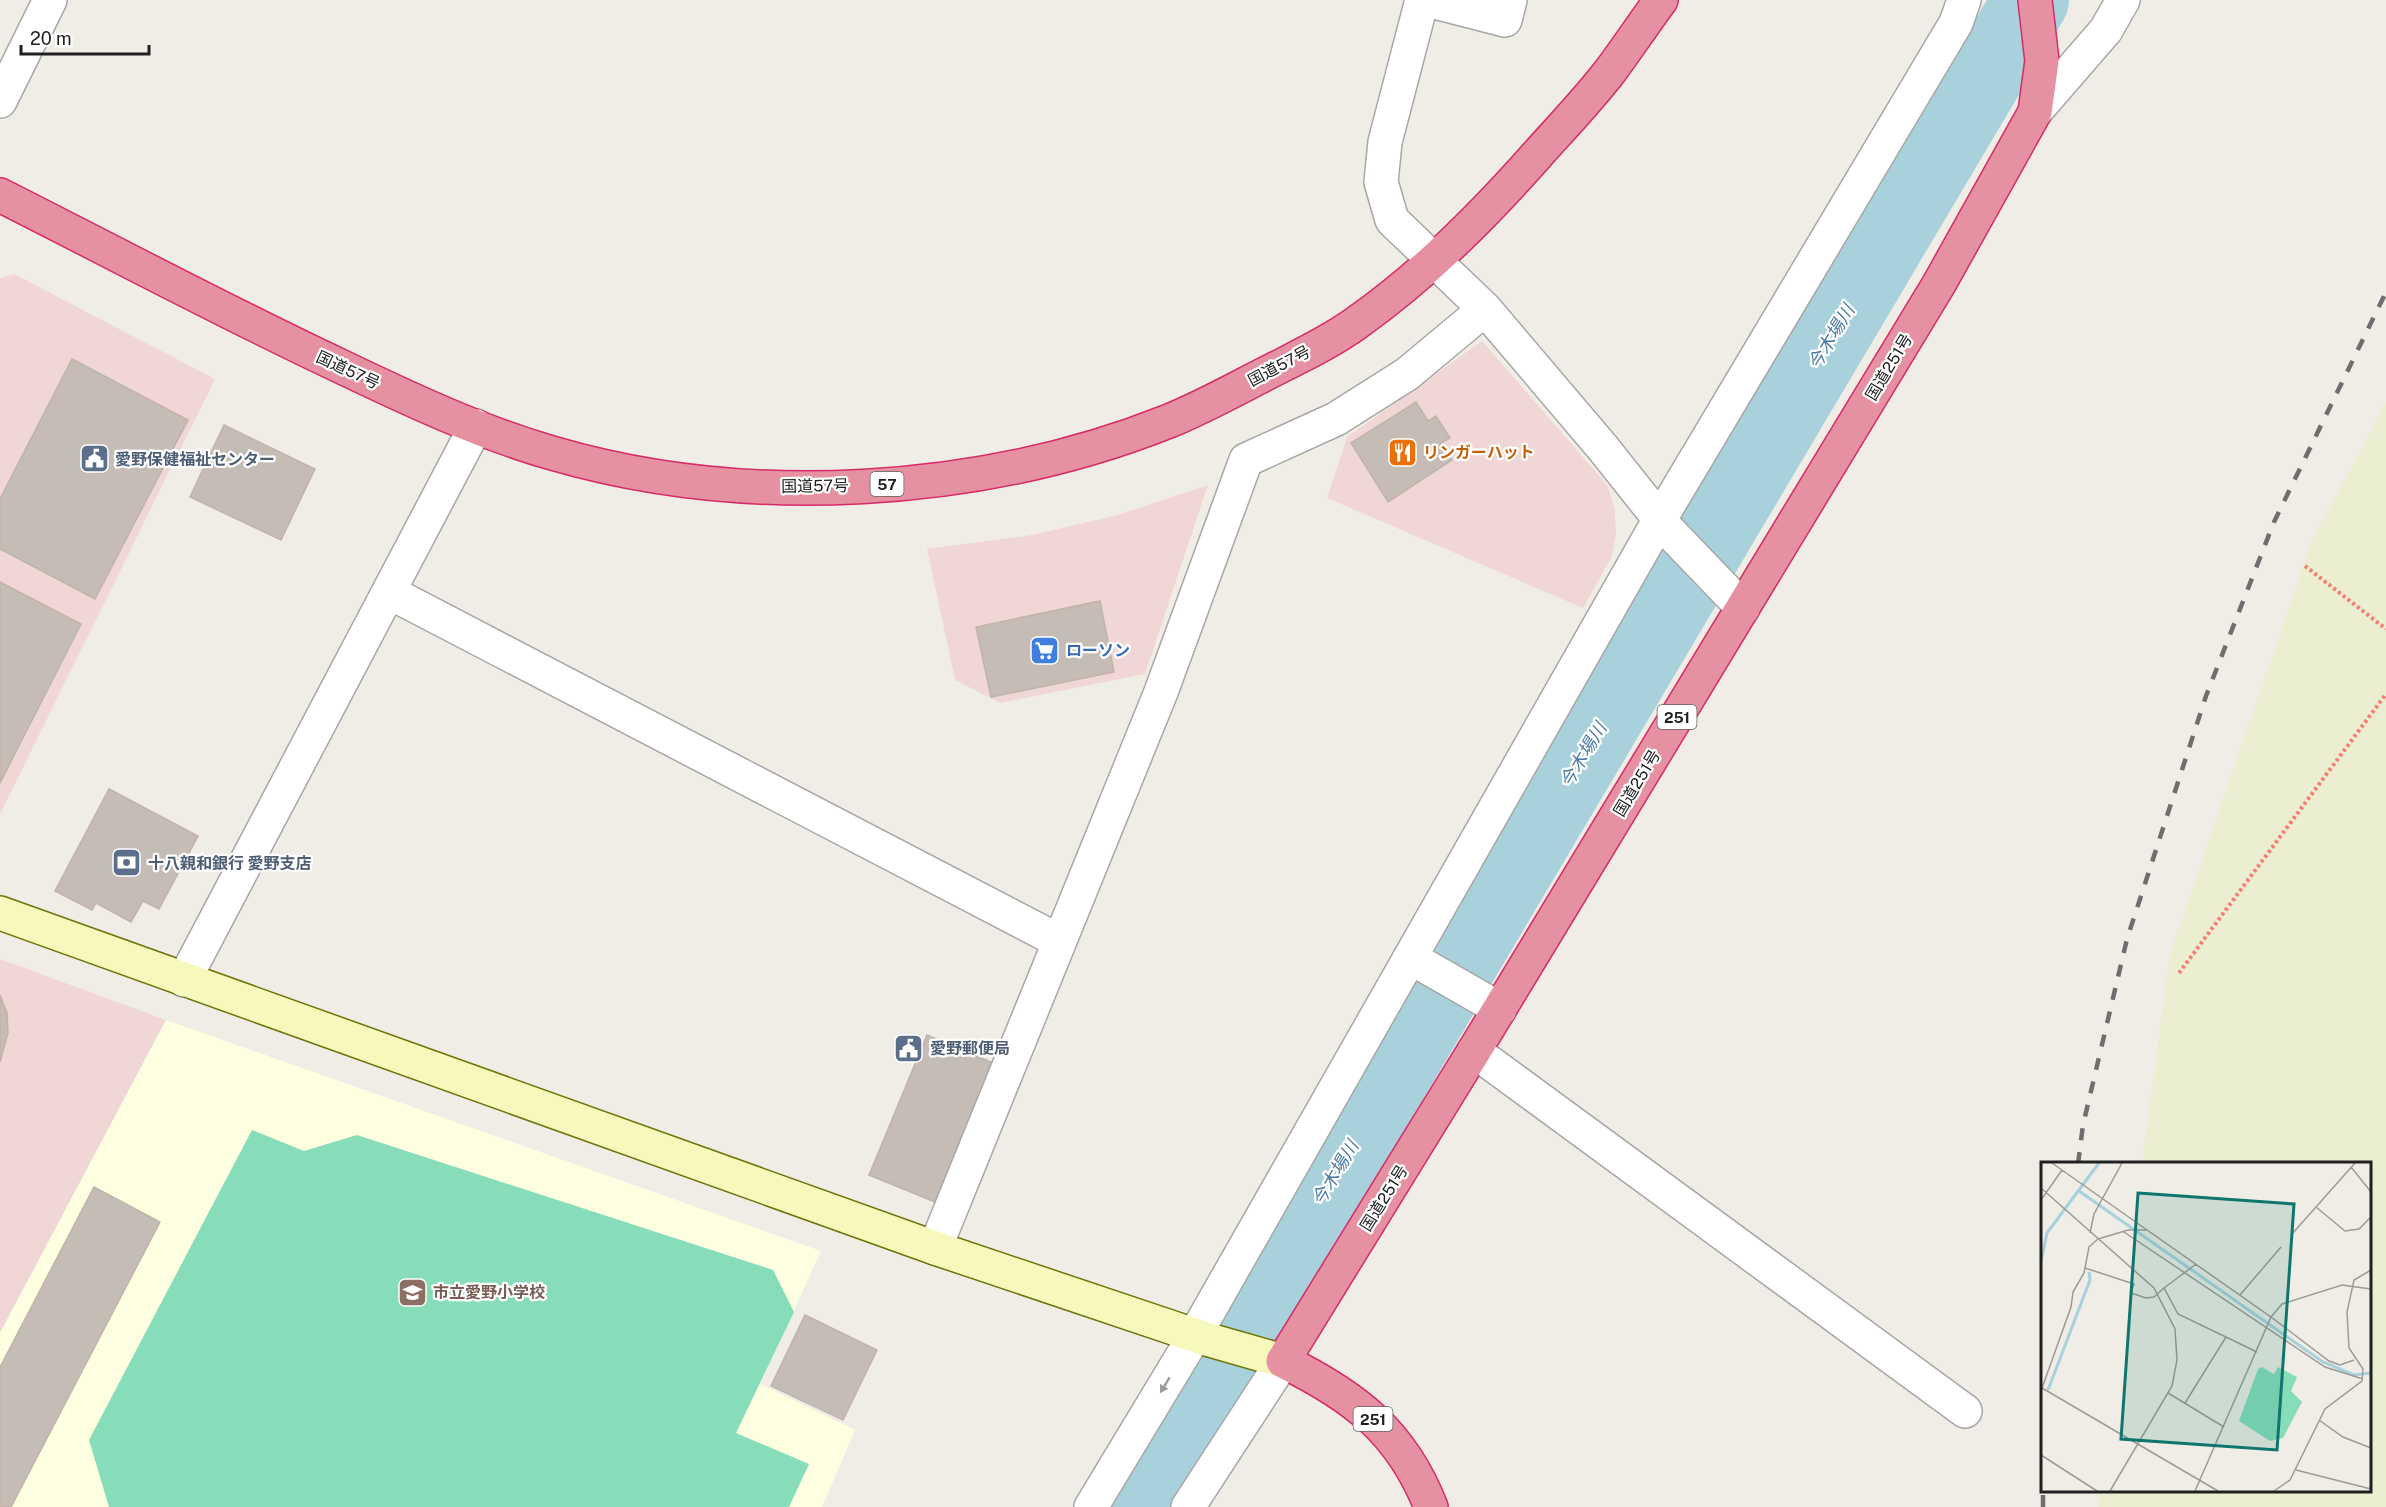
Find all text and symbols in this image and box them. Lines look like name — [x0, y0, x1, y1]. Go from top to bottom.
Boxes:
scale bar — [21, 18, 148, 56]
text: 20 m — [30, 28, 72, 49]
water label: 今木場川 — [1803, 299, 1860, 373]
street label: 国道251号 — [1862, 330, 1916, 404]
street label: 国道57号 — [1245, 342, 1313, 390]
street label: 国道57号 — [313, 347, 383, 393]
restaurant icon: リンガーハット — [1386, 436, 1418, 468]
public building icon: 愛野保健福祉センター — [78, 443, 110, 475]
place label: リンガーハット — [1423, 443, 1535, 462]
place label: 愛野保健福祉センター — [115, 450, 275, 469]
road number: 57 — [870, 472, 904, 496]
street label: 国道57号 — [781, 476, 849, 496]
supermarket icon: ローソン — [1029, 634, 1061, 666]
place label: ローソン — [1066, 641, 1130, 660]
road number: 251 — [1658, 705, 1696, 729]
water label: 今木場川 — [1555, 717, 1612, 791]
street label: 国道251号 — [1610, 746, 1664, 820]
bank icon: 十八親和銀行 愛野支店 — [111, 847, 143, 879]
place label: 十八親和銀行 愛野支店 — [148, 854, 312, 873]
public building icon: 愛野郵便局 — [893, 1032, 925, 1064]
place label: 愛野郵便局 — [930, 1039, 1010, 1058]
water label: 今木場川 — [1307, 1135, 1364, 1209]
street label: 国道251号 — [1356, 1161, 1412, 1235]
inset map — [2041, 1162, 2371, 1492]
school or university icon: 市立愛野小学校 — [396, 1276, 428, 1308]
place label: 市立愛野小学校 — [433, 1283, 545, 1302]
one-way arrow — [1159, 1377, 1170, 1393]
road number: 251 — [1354, 1407, 1392, 1431]

